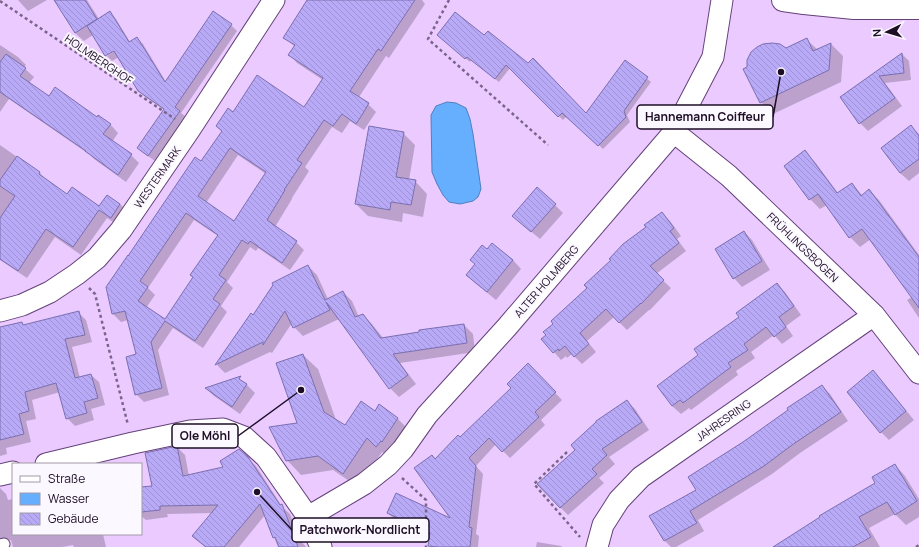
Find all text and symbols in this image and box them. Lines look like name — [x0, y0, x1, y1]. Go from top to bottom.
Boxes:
north arrow — [867, 12, 907, 52]
text: N — [869, 28, 884, 38]
street label: HOLMBERGHOF — [62, 31, 136, 88]
callout: Hannemann Coiffeur — [637, 105, 773, 129]
text: Hannemann Coiffeur — [645, 108, 765, 125]
street label: WESTERMARK — [130, 143, 184, 211]
street label: FRÜHLINGSBOGEN — [764, 209, 842, 285]
street label: ALTER HOLMBERG — [510, 241, 582, 320]
street label: JAHRESRING — [693, 395, 754, 444]
callout: Ole Möhl — [172, 424, 238, 448]
text: Ole Möhl — [180, 427, 230, 444]
legend — [12, 463, 142, 535]
text: Straße — [48, 470, 85, 487]
text: Wasser — [48, 490, 90, 507]
text: Gebäude — [48, 510, 99, 527]
callout: Patchwork-Nordlicht — [292, 518, 429, 542]
text: Patchwork-Nordlicht — [300, 521, 420, 538]

